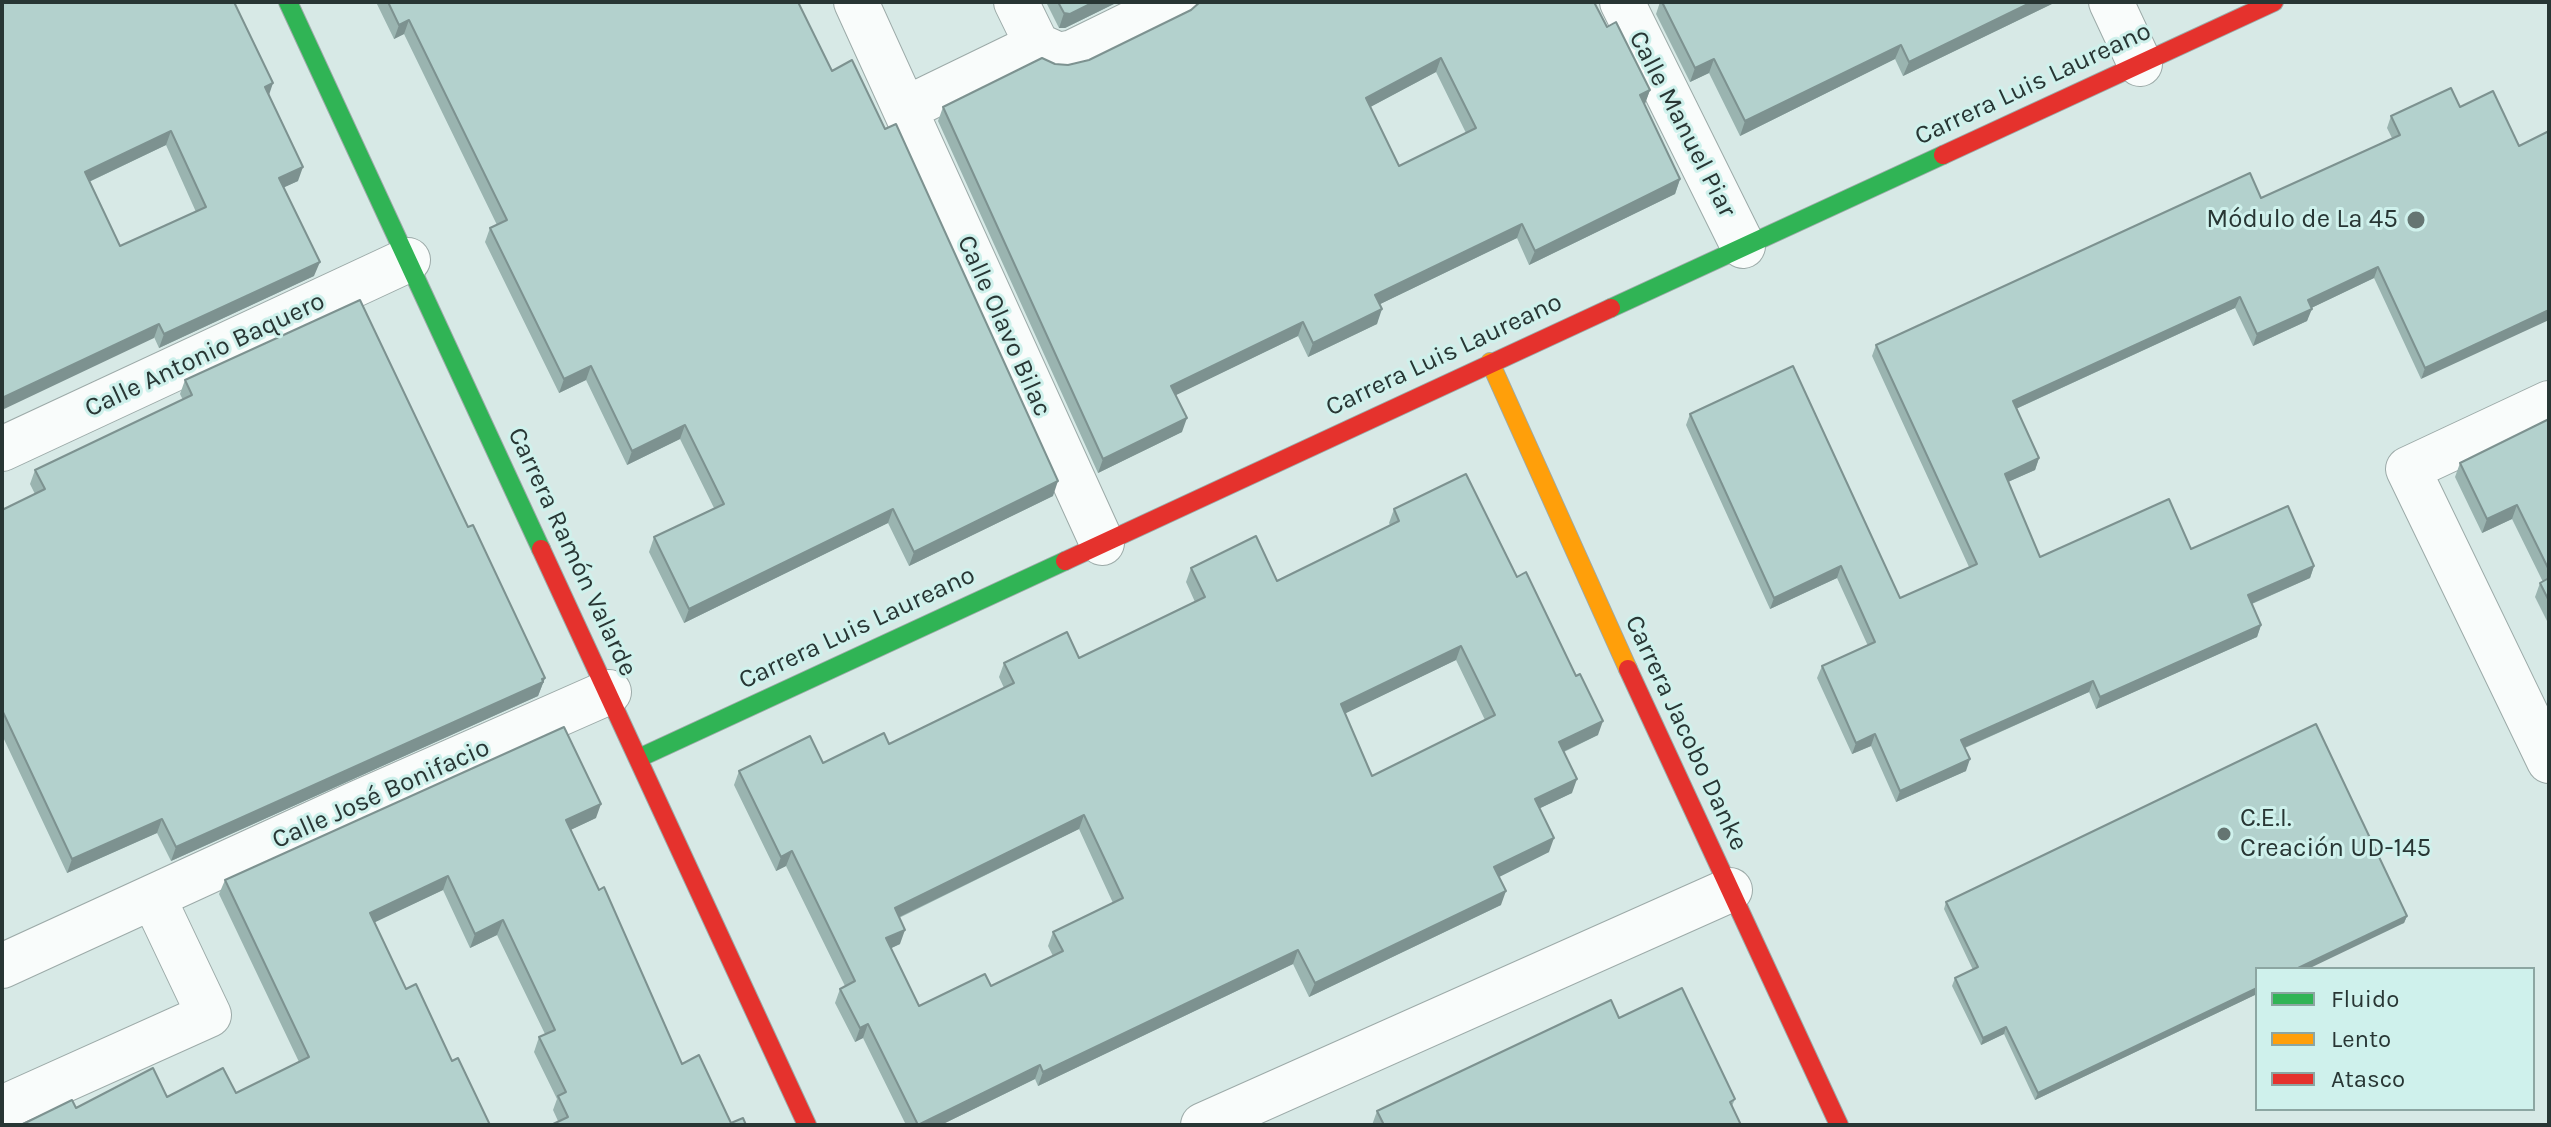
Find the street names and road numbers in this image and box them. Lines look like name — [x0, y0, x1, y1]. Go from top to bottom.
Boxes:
street label: Carrera Luis Laureano — [1910, 16, 2156, 152]
street label: Calle Manuel Piar — [1622, 26, 1742, 222]
street label: Calle Olavo Bilac — [950, 231, 1058, 421]
street label: Calle Antonio Baquero — [80, 286, 330, 424]
street label: Carrera Luis Laureano — [1321, 287, 1567, 423]
street label: Carrera Ramón Valarde — [501, 423, 643, 681]
street label: Carrera Luis Laureano — [734, 560, 980, 696]
street label: Carrera Jacobo Danke — [1618, 611, 1754, 855]
street label: Calle José Bonifacio — [267, 732, 495, 856]

